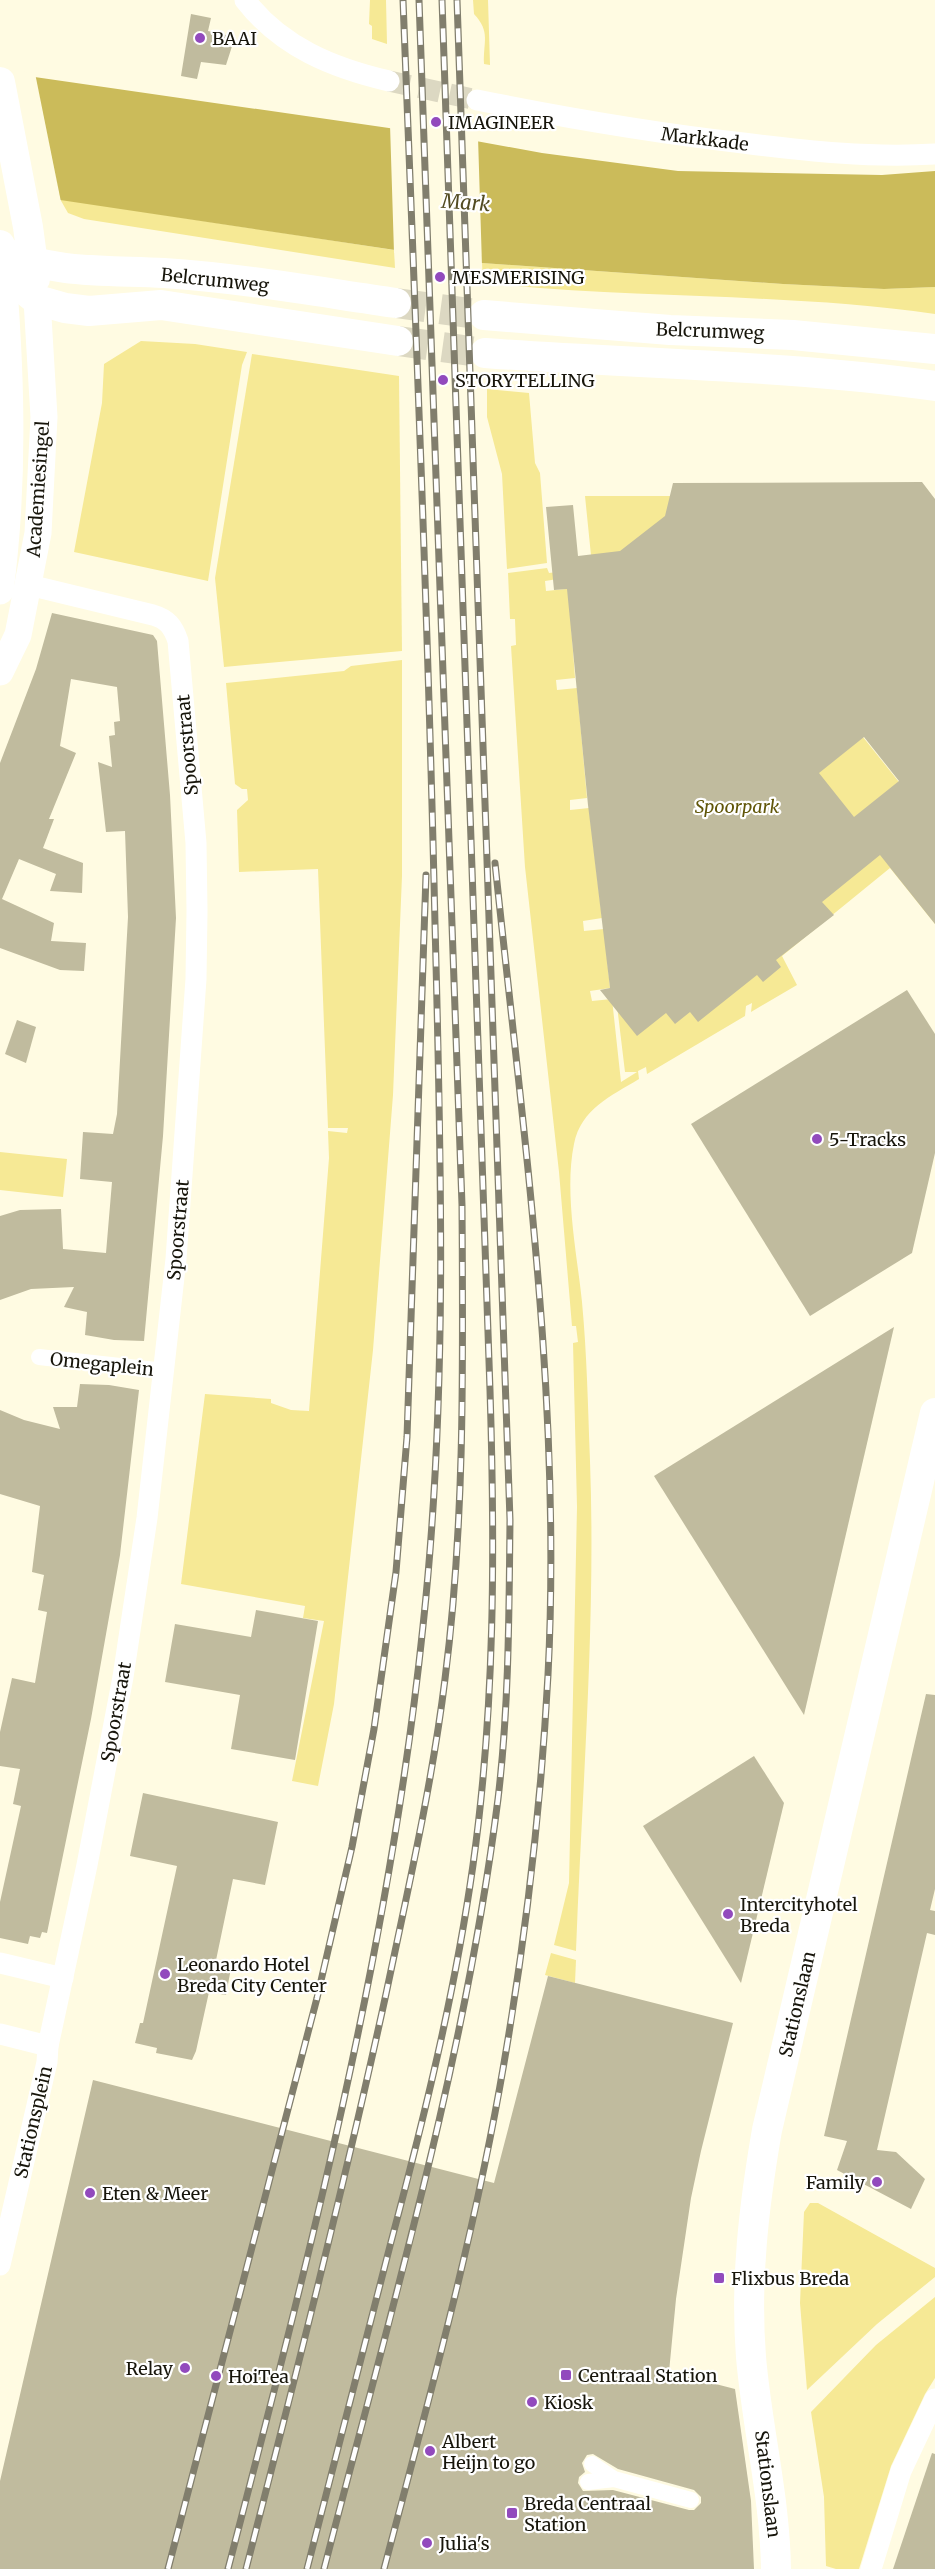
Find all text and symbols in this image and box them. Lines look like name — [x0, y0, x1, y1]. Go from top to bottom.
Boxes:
place label: BAAI — [212, 27, 257, 50]
marker: BAAI — [193, 31, 207, 45]
place label: IMAGINEER — [448, 111, 555, 134]
marker: IMAGINEER — [429, 115, 443, 129]
street label: Markkade — [660, 122, 750, 156]
water label: Mark — [440, 188, 491, 216]
street label: Belcrumweg — [160, 263, 270, 297]
place label: MESMERISING — [452, 266, 584, 289]
marker: MESMERISING — [433, 270, 447, 284]
street label: Belcrumweg — [655, 318, 765, 344]
place label: STORYTELLING — [455, 369, 595, 392]
marker: STORYTELLING — [436, 373, 450, 387]
street label: Academiesingel — [22, 420, 54, 559]
street label: Spoorstraat — [171, 693, 203, 797]
park label: Spoorpark — [695, 795, 779, 818]
place label: 5-Tracks — [829, 1128, 906, 1151]
marker: 5-Tracks — [810, 1132, 824, 1146]
street label: Spoorstraat — [162, 1178, 194, 1282]
street label: Omegaplein — [49, 1347, 155, 1381]
street label: Spoorstraat — [96, 1660, 136, 1764]
place label: Intercityhotel Breda — [740, 1893, 858, 1937]
marker: Intercityhotel Breda — [721, 1907, 735, 1921]
street label: Stationslaan — [774, 1949, 820, 2059]
place label: Leonardo Hotel Breda City Center — [177, 1953, 327, 1997]
marker: Leonardo Hotel Breda City Center — [158, 1967, 172, 1981]
street label: Stationsplein — [9, 2063, 57, 2181]
place label: Family — [806, 2171, 866, 2194]
marker: Family — [870, 2175, 884, 2189]
place label: Eten & Meer — [102, 2182, 208, 2205]
marker: Eten & Meer — [83, 2186, 97, 2200]
place label: Flixbus Breda — [731, 2267, 849, 2290]
marker: Flixbus Breda — [712, 2271, 726, 2285]
place label: Relay — [126, 2357, 174, 2380]
marker: Relay — [178, 2361, 192, 2375]
place label: Centraal Station — [578, 2364, 718, 2387]
place label: HoiTea — [228, 2365, 289, 2388]
marker: Centraal Station — [559, 2368, 573, 2382]
marker: HoiTea — [209, 2369, 223, 2383]
place label: Kiosk — [544, 2391, 594, 2414]
marker: Kiosk — [525, 2395, 539, 2409]
street label: Stationslaan — [750, 2429, 786, 2539]
place label: Albert Heijn to go — [441, 2430, 535, 2474]
marker: Albert Heijn to go — [423, 2444, 437, 2458]
place label: Breda Centraal Station — [524, 2492, 651, 2536]
marker: Breda Centraal Station — [505, 2506, 519, 2520]
place label: Julia's — [438, 2532, 490, 2555]
marker: Julia's — [420, 2536, 434, 2550]

